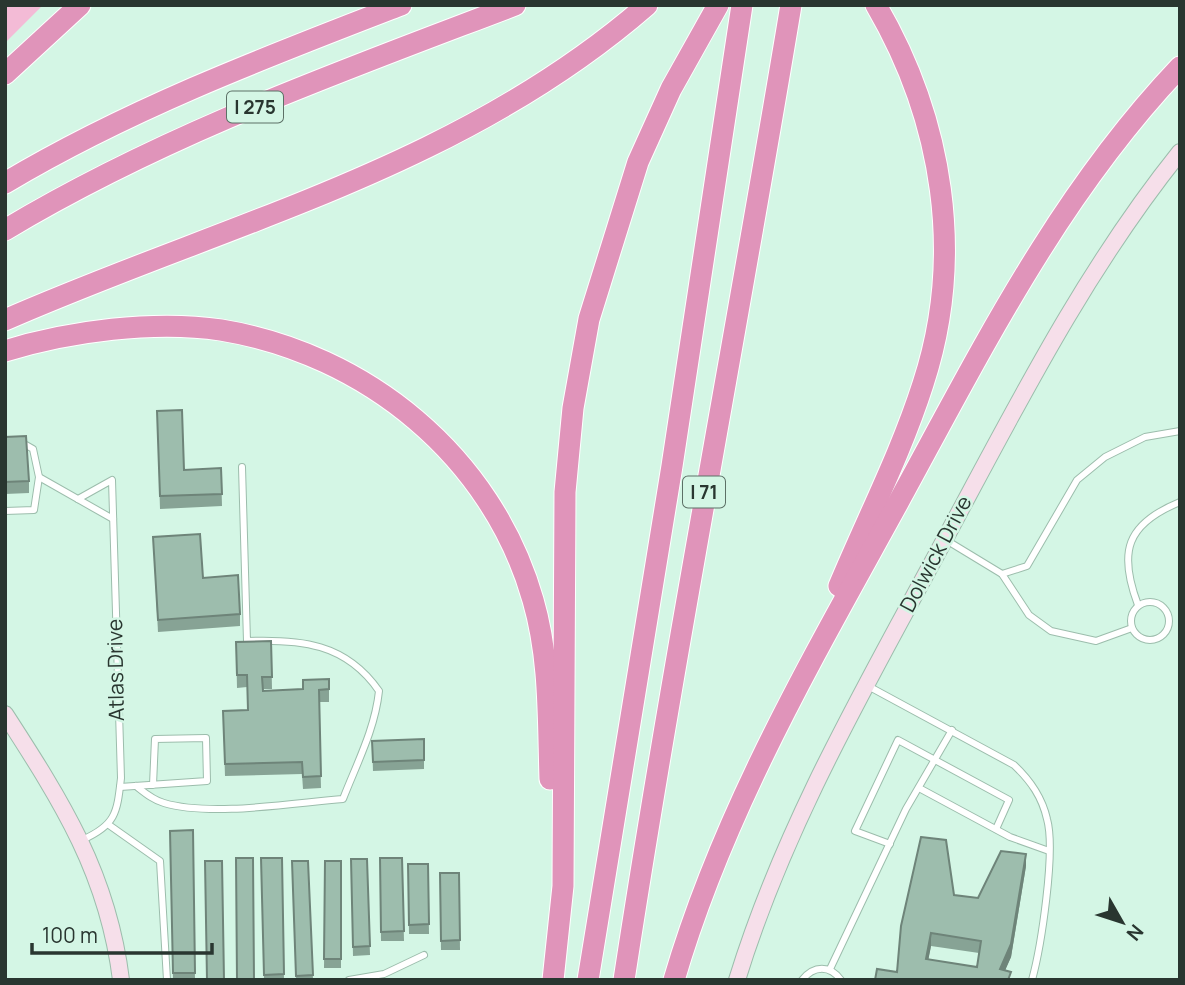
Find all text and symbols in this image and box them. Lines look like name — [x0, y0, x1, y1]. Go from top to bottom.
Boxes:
road number: I 275 — [227, 92, 283, 122]
road number: I 71 — [683, 477, 725, 508]
street label: Dolwick Drive — [893, 491, 977, 617]
street label: Atlas Drive — [100, 619, 130, 721]
north arrow — [1087, 887, 1157, 957]
scale bar — [32, 912, 212, 956]
text: N — [1121, 919, 1150, 946]
text: 100 m — [42, 921, 98, 949]

